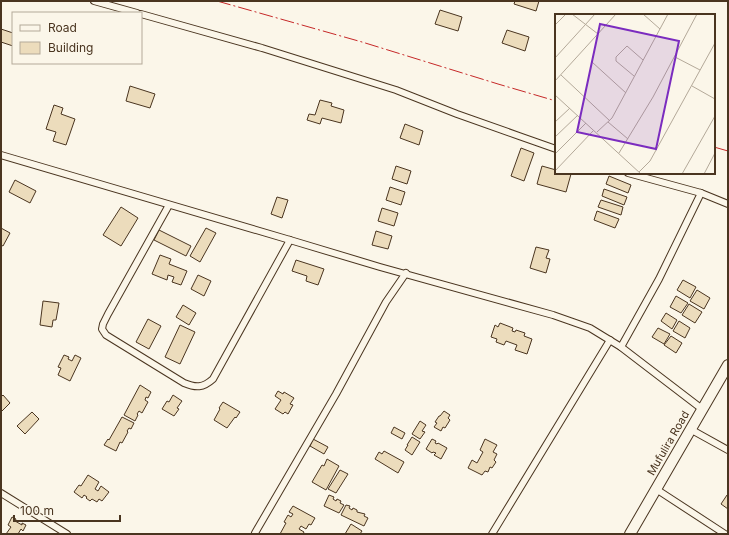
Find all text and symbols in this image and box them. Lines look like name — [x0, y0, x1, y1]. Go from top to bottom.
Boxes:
legend — [12, 12, 142, 64]
inset map — [555, 14, 715, 174]
text: Road — [48, 20, 77, 35]
text: Building — [48, 40, 93, 55]
street label: Mufulira Road — [644, 408, 692, 478]
scale bar — [14, 497, 120, 523]
text: 100 m — [20, 503, 54, 518]

